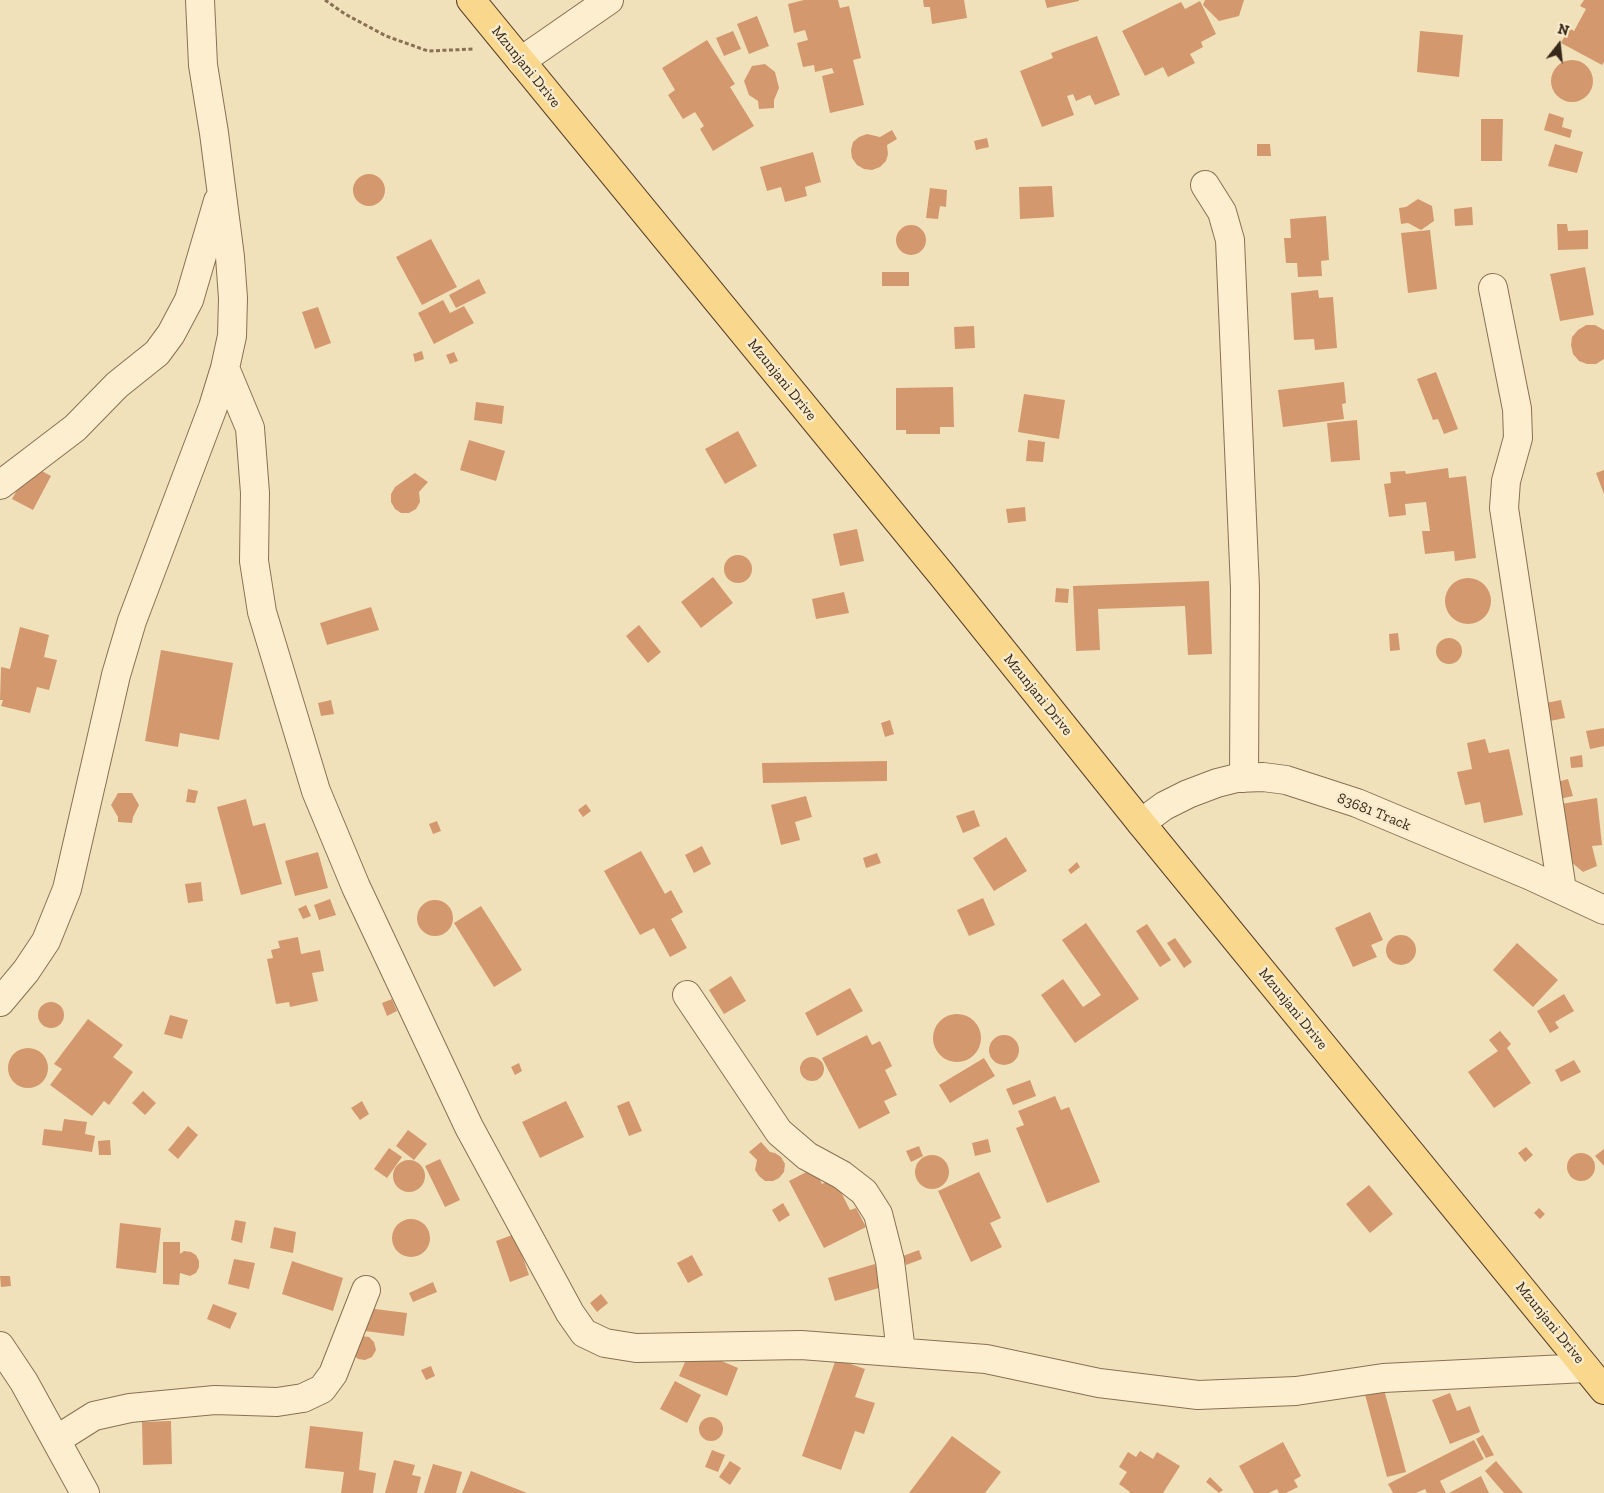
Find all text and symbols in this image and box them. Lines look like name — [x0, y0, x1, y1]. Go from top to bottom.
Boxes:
north arrow — [1534, 20, 1584, 70]
text: N — [1556, 20, 1571, 40]
street label: Mzunjani Drive — [488, 23, 564, 111]
street label: Mzunjani Drive — [744, 336, 820, 424]
street label: Mzunjani Drive — [1000, 651, 1076, 739]
street label: 83681 Track — [1334, 789, 1414, 835]
street label: Mzunjani Drive — [1255, 965, 1331, 1053]
street label: Mzunjani Drive — [1512, 1279, 1588, 1367]

